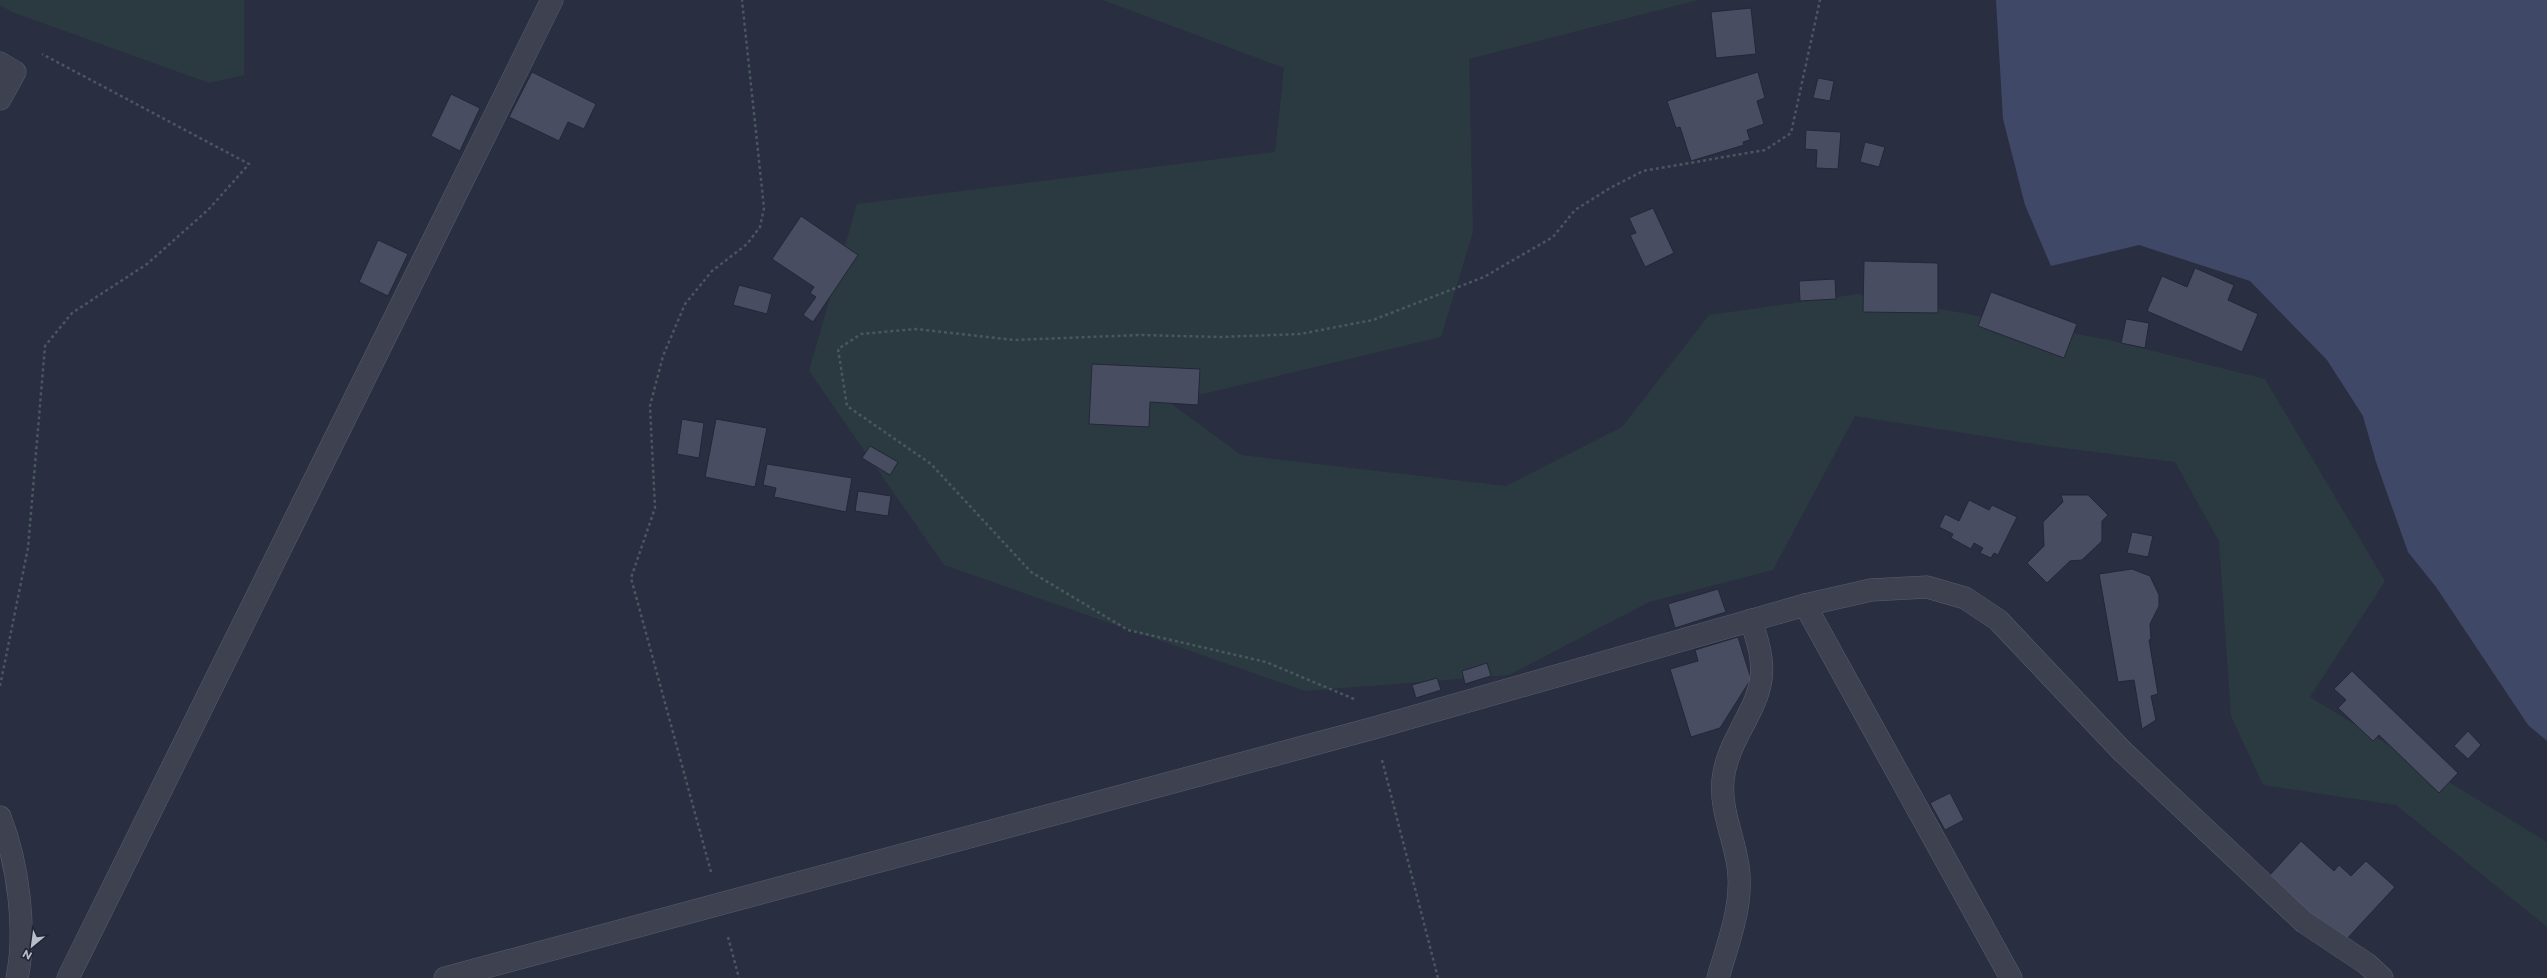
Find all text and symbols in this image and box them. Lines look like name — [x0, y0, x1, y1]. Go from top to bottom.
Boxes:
north arrow — [12, 926, 52, 966]
text: N — [20, 946, 34, 963]

